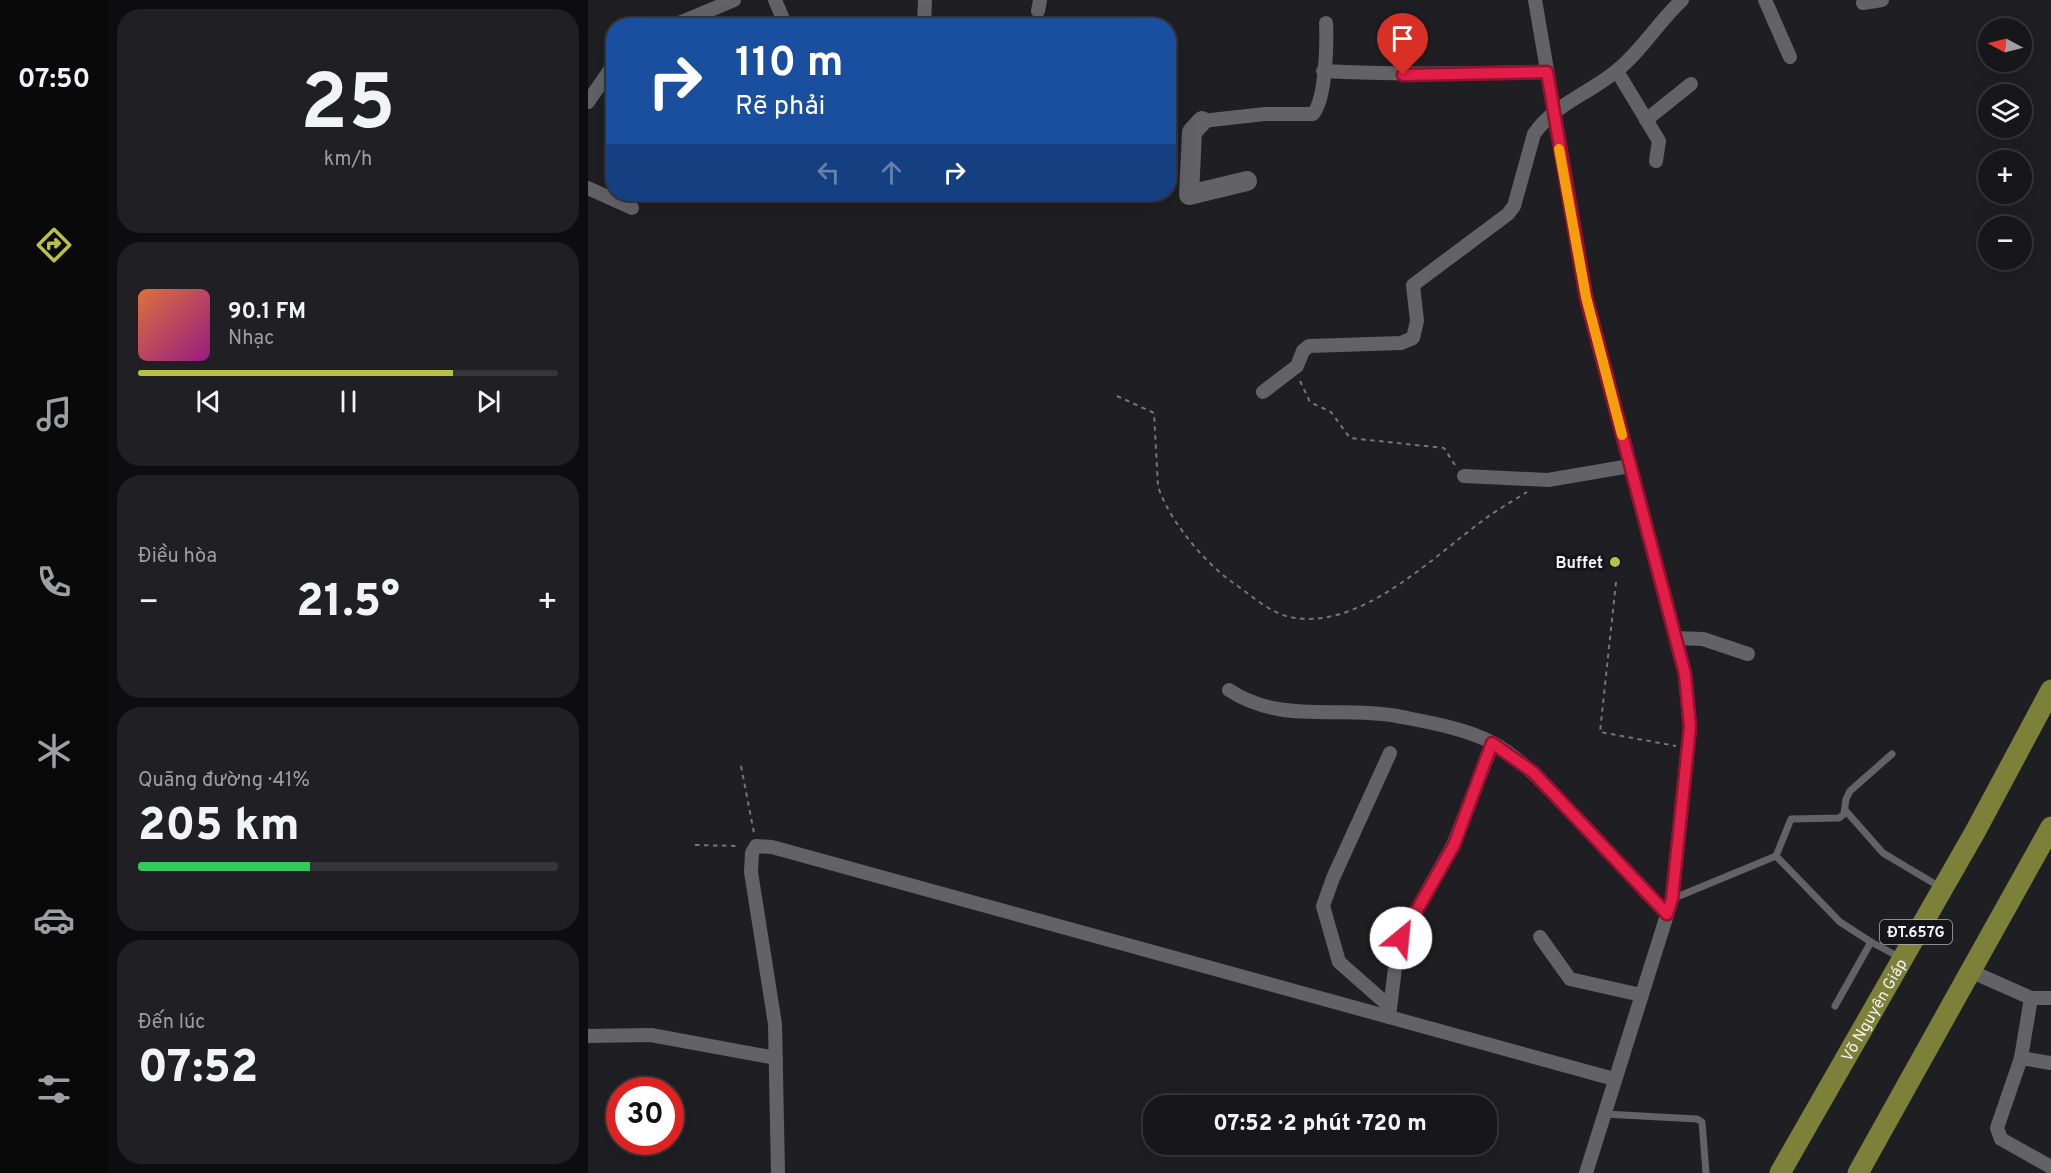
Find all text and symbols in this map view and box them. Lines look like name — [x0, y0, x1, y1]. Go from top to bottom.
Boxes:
pin — [1377, 13, 1428, 75]
north arrow — [1978, 18, 2032, 72]
map controls — [1978, 18, 2032, 270]
icon: arrive — [1386, 22, 1419, 55]
text: 110 m — [735, 38, 844, 91]
icon: right — [636, 42, 714, 120]
text: 25 — [300, 58, 396, 157]
text: 07:50 — [18, 63, 90, 97]
button: layers — [1978, 84, 2032, 138]
text: Rẽ phải — [735, 90, 825, 124]
text: km/h — [324, 147, 372, 173]
button: + — [1978, 150, 2032, 204]
icon: left — [812, 156, 845, 189]
icon: ahead — [875, 156, 908, 189]
icon: right — [938, 156, 971, 189]
button: − — [1978, 216, 2032, 270]
icon: directions — [33, 224, 75, 266]
text: 90.1 FM — [228, 299, 306, 326]
text: Nhạc — [228, 326, 274, 352]
icon: previous — [192, 385, 225, 418]
icon: pause — [332, 385, 365, 418]
icon: next — [472, 385, 505, 418]
icon: music — [33, 393, 75, 435]
text: Điều hòa — [138, 544, 217, 570]
place label: Buffet — [1556, 554, 1603, 574]
marker: Buffet — [1608, 555, 1622, 569]
icon: phone — [33, 561, 75, 603]
text: 21.5° — [296, 575, 400, 632]
text: − — [138, 583, 159, 625]
text: + — [537, 583, 558, 625]
icon: climate — [33, 730, 75, 772]
text: Quãng đường · 41% — [138, 768, 310, 794]
text: 205 km — [138, 799, 300, 856]
icon: car — [33, 899, 75, 941]
position arrow — [1369, 906, 1433, 970]
road number: ĐT.657G — [1880, 920, 1952, 944]
street label: Võ Nguyên Giáp — [1838, 956, 1912, 1066]
text: Đến lúc — [138, 1010, 205, 1036]
text: 07:52 — [138, 1041, 258, 1098]
icon: filters — [33, 1068, 75, 1110]
speed limit sign: 30 — [606, 1077, 684, 1155]
text: 07:52 · 2 phút · 720 m — [1213, 1111, 1427, 1138]

